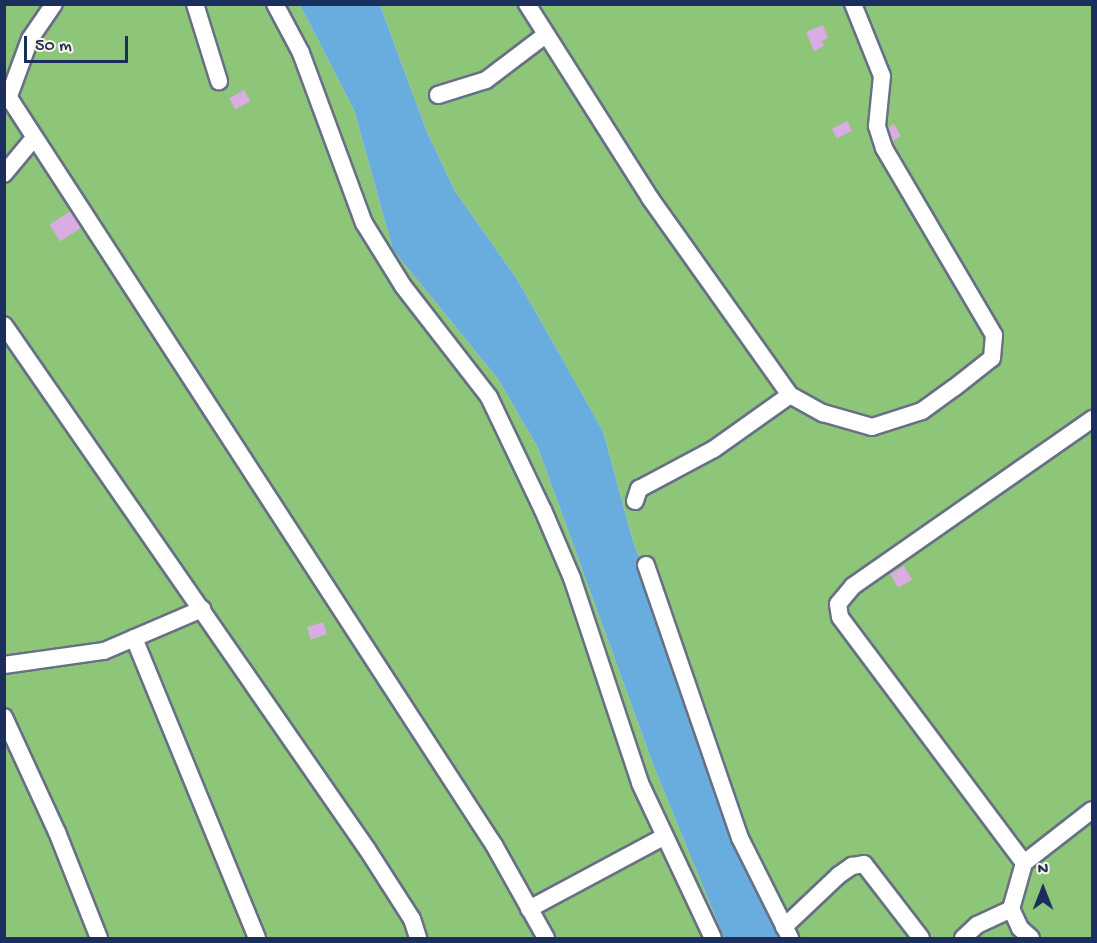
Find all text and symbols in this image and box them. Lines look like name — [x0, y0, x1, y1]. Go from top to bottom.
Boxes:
scale bar — [27, 24, 130, 62]
text: 50 m — [35, 36, 72, 57]
north arrow — [1013, 859, 1073, 919]
text: N — [1038, 861, 1048, 880]

